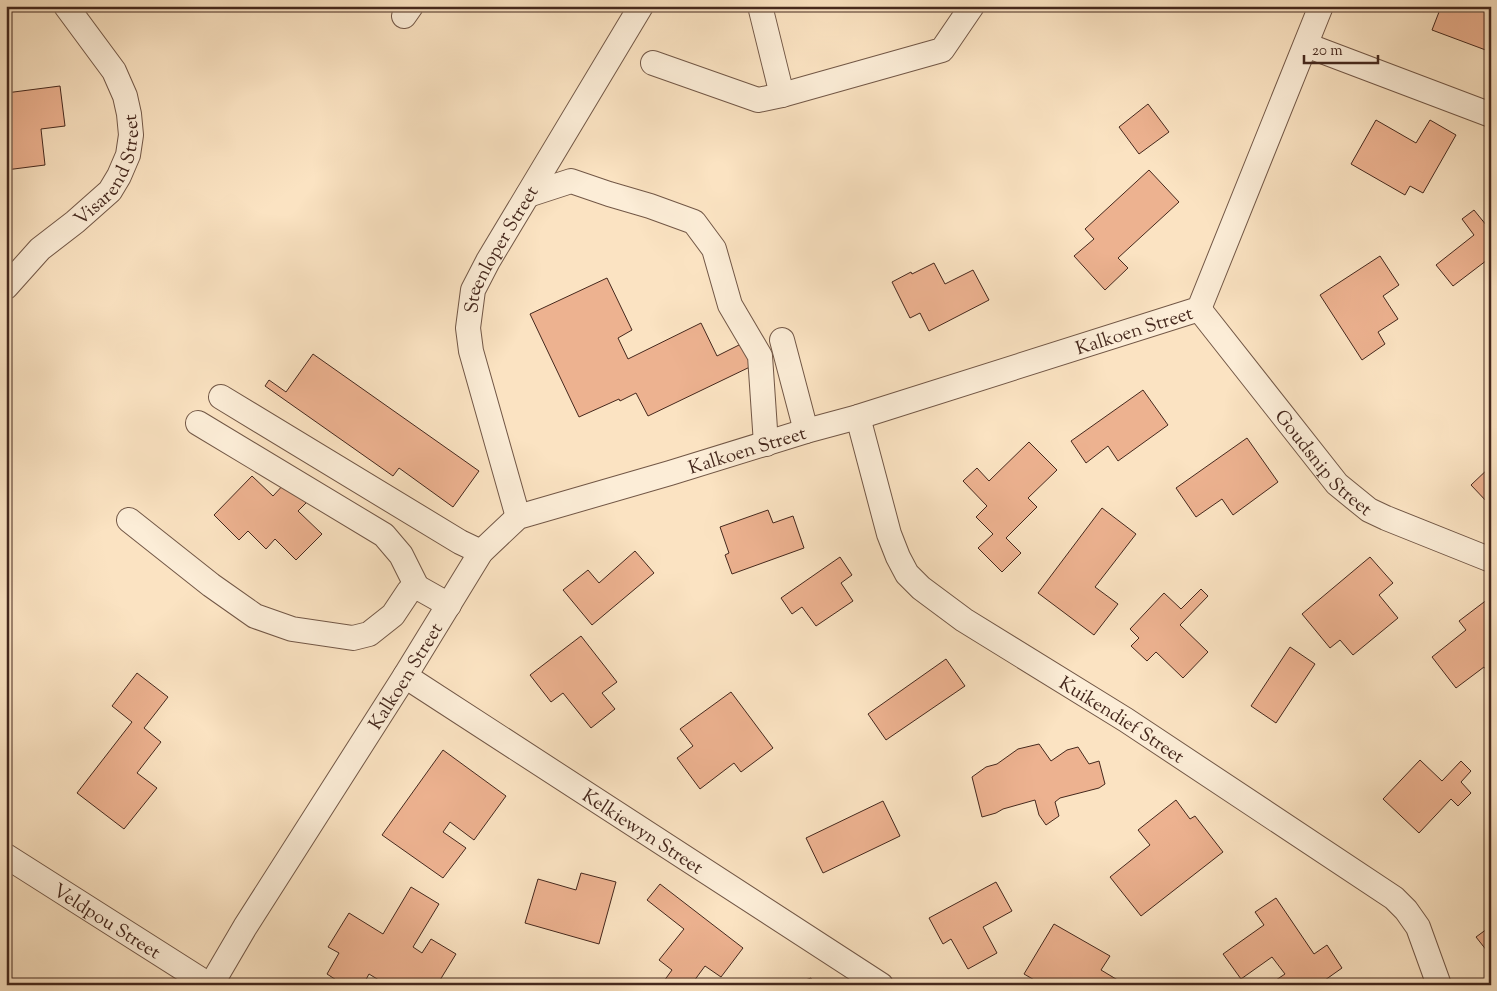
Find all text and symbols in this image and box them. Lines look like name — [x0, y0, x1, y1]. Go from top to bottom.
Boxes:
scale bar — [1304, 32, 1378, 64]
text: 20 m — [1312, 41, 1343, 62]
street label: Visarend Street — [69, 112, 147, 233]
street label: Steenloper Street — [459, 181, 546, 315]
street label: Kalkoen Street — [1072, 301, 1197, 363]
street label: Goudsnip Street — [1267, 405, 1378, 524]
street label: Kalkoen Street — [686, 421, 810, 482]
street label: Kalkoen Street — [363, 618, 451, 736]
street label: Kuikendief Street — [1053, 671, 1189, 771]
street label: Kelkiewyn Street — [576, 783, 708, 882]
street label: Veldpou Street — [47, 878, 166, 967]

